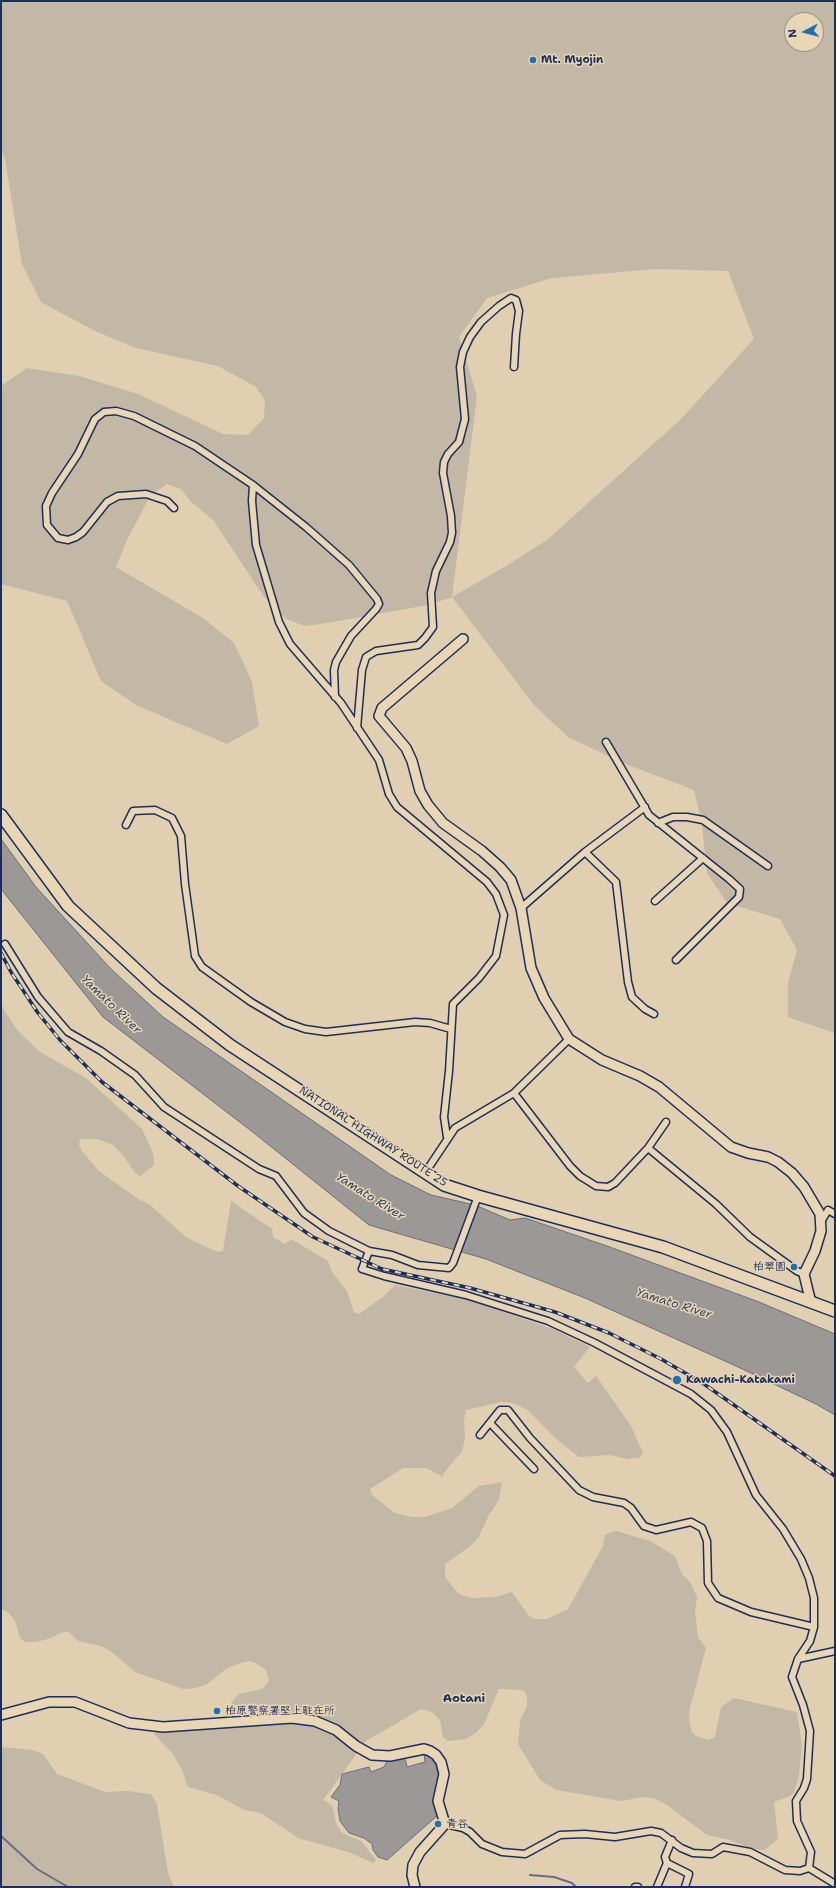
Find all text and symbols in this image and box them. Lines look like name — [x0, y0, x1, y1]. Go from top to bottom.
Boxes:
north arrow — [784, 12, 824, 52]
text: N — [785, 28, 801, 39]
place label: Mt. Myojin — [541, 53, 603, 67]
marker: Mt. Myojin — [528, 55, 538, 65]
water label: Yamato River — [78, 973, 144, 1037]
street label: NATIONAL HIGHWAY ROUTE 25 — [297, 1084, 449, 1190]
water label: Yamato River — [333, 1170, 407, 1224]
place label: 柏翠園 — [753, 1260, 786, 1274]
marker: 柏翠園 — [789, 1262, 799, 1272]
water label: Yamato River — [634, 1286, 714, 1322]
place label: Kawachi-Katakami — [686, 1373, 795, 1387]
marker: Kawachi-Katakami — [671, 1374, 683, 1386]
district label: Aotani — [443, 1692, 485, 1706]
place label: 柏原警察署堅上駐在所 — [225, 1704, 335, 1718]
marker: 柏原警察署堅上駐在所 — [212, 1706, 222, 1716]
place label: 青谷 — [446, 1817, 468, 1831]
marker: 青谷 — [433, 1819, 443, 1829]

